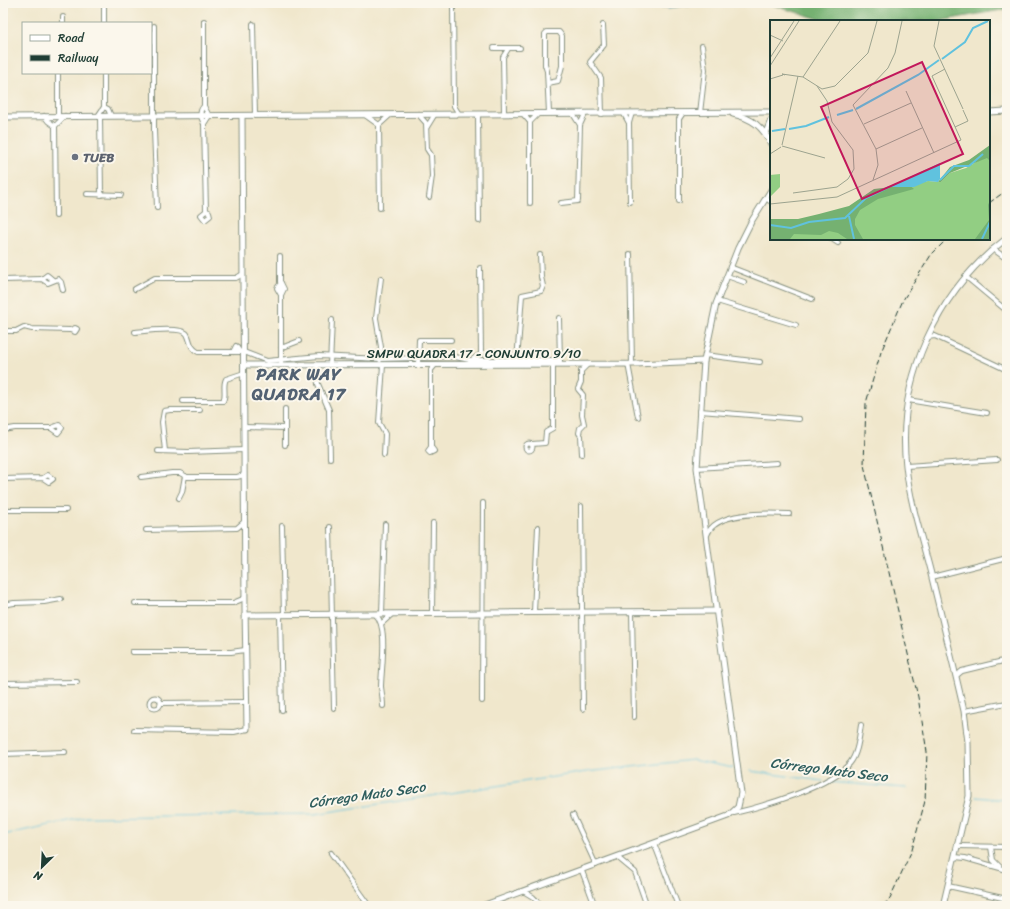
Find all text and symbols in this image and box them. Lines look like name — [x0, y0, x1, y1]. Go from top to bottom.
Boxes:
inset map — [770, 20, 990, 240]
legend — [22, 22, 152, 74]
text: Road — [58, 27, 85, 49]
text: Railway — [58, 47, 99, 69]
place label: TUEB — [83, 146, 115, 169]
marker: TUEB — [70, 152, 80, 162]
street label: SMPW QUADRA 17 - CONJUNTO 9/10 — [367, 342, 581, 365]
district label: PARK WAY QUADRA 17 — [252, 359, 347, 409]
water label: Córrego Mato Seco — [769, 750, 890, 790]
water label: Córrego Mato Seco — [307, 774, 428, 816]
north arrow — [22, 847, 62, 887]
text: N — [30, 865, 46, 886]

